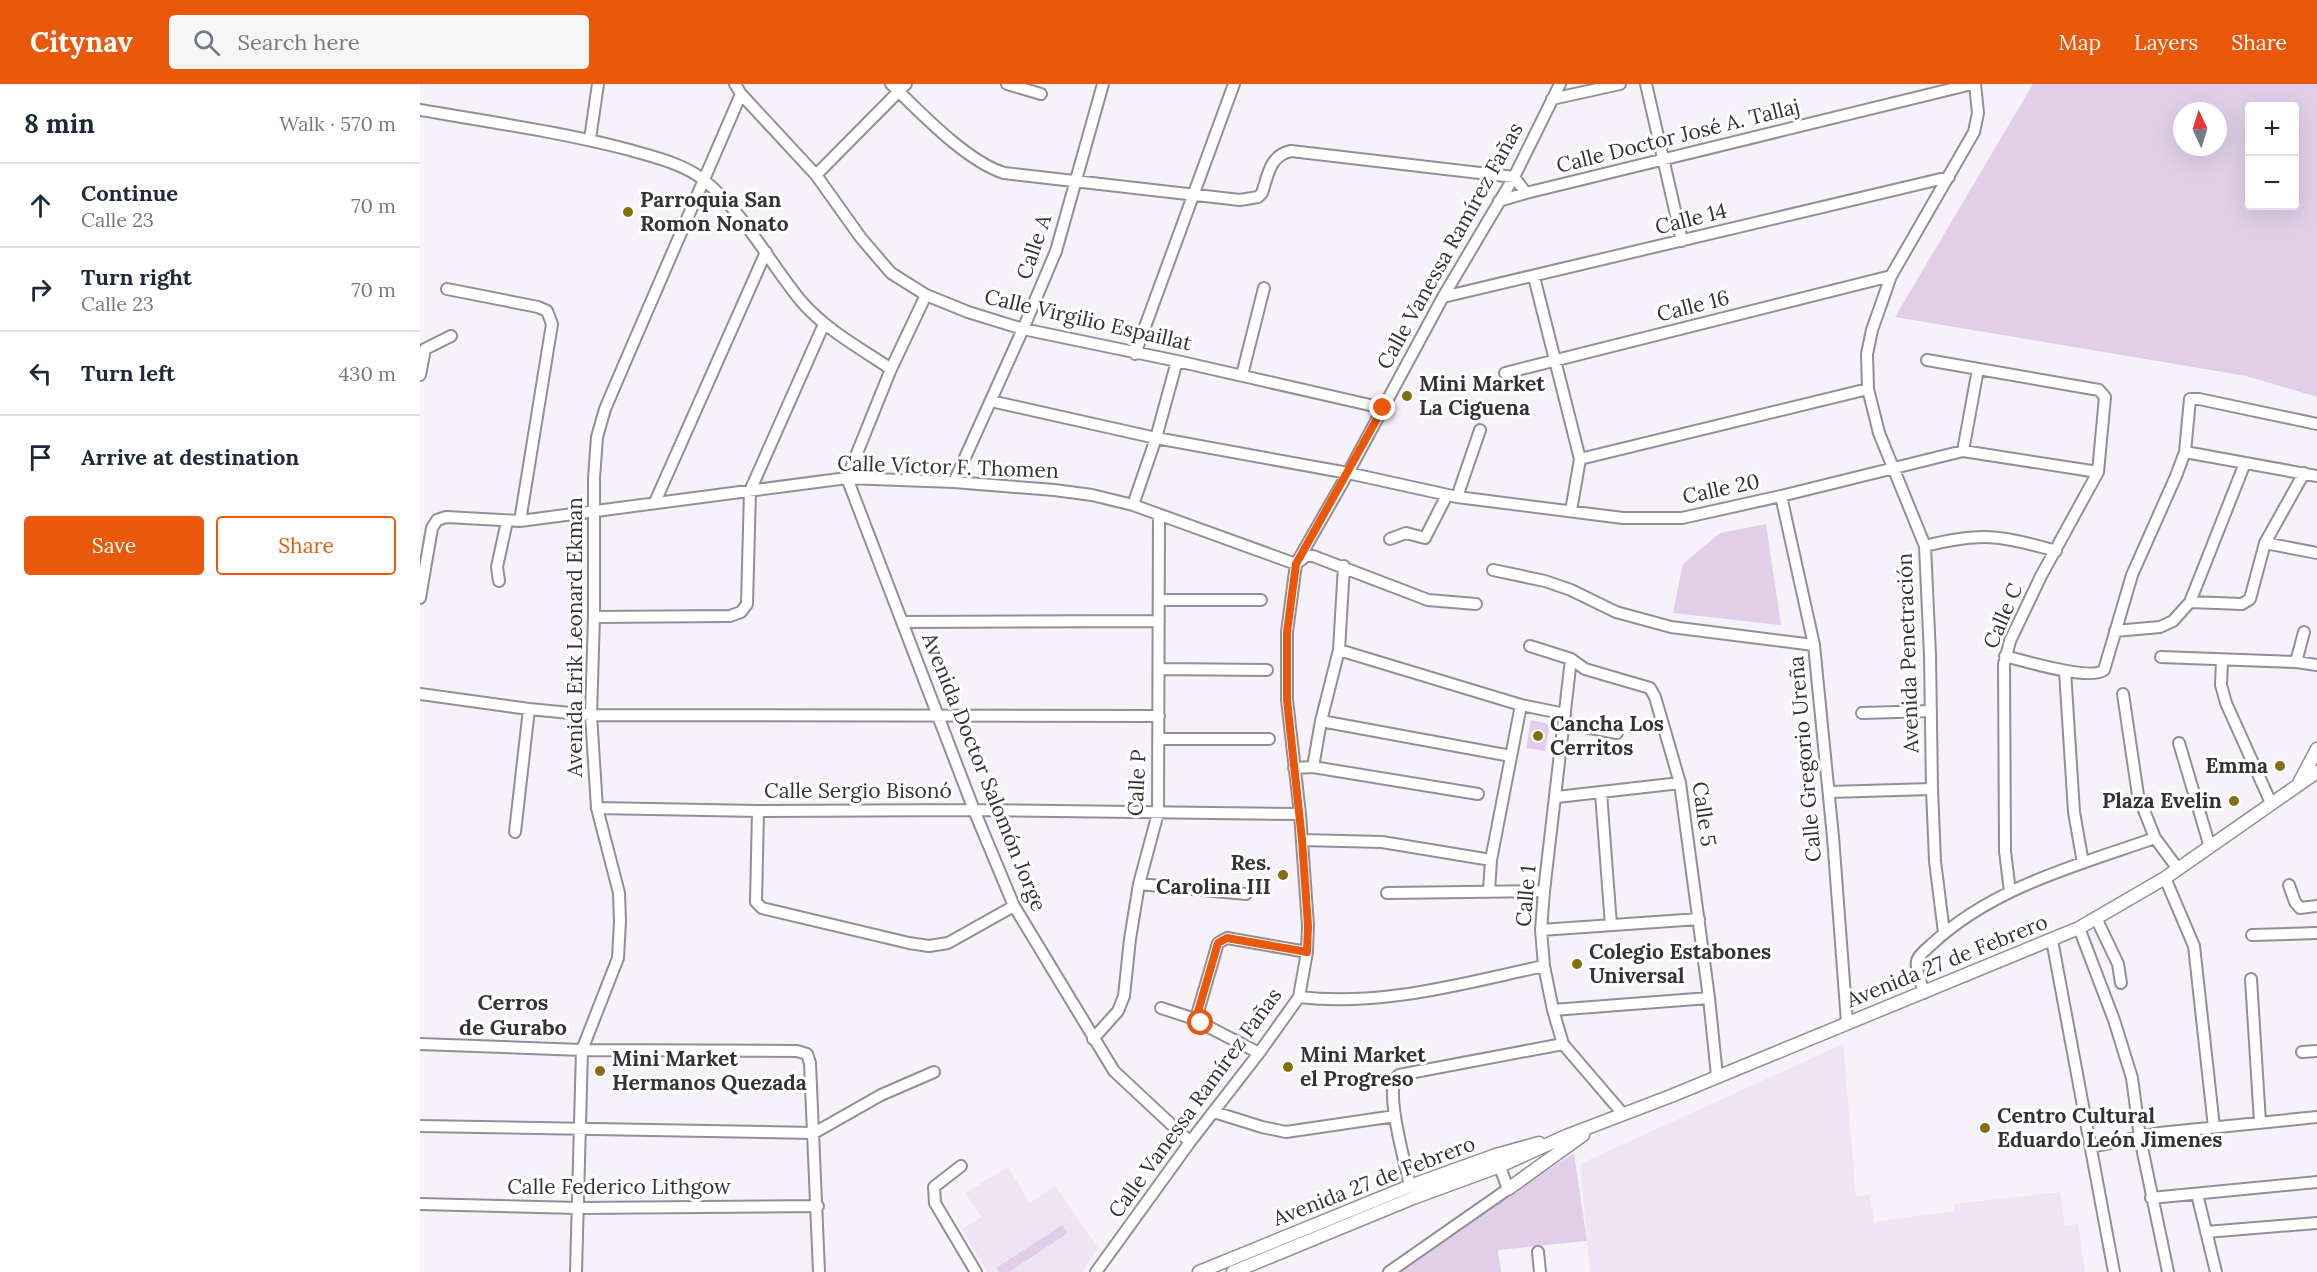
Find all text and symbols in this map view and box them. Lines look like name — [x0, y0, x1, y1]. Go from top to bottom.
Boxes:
search box — [169, 15, 589, 69]
text: Citynav — [30, 24, 133, 60]
icon: search — [190, 26, 223, 59]
text: Search here — [238, 28, 360, 56]
text: Map — [2058, 29, 2101, 56]
text: Layers — [2134, 29, 2198, 56]
text: Share — [2231, 29, 2287, 56]
street label: Calle Doctor José A. Tallaj — [1553, 92, 1802, 179]
north arrow — [2173, 102, 2227, 156]
map controls — [2245, 102, 2299, 210]
button: + — [2245, 102, 2299, 156]
text: 8 min — [24, 107, 95, 140]
text: Walk · 570 m — [279, 111, 396, 136]
street label: Calle Vanessa Ramírez Fañas — [1370, 118, 1529, 374]
button: − — [2245, 156, 2299, 210]
text: Continue — [81, 179, 178, 207]
place label: Parroquia San Romon Nonato — [640, 186, 789, 237]
icon: ahead — [24, 189, 57, 222]
text: 70 m — [351, 193, 396, 218]
street label: Calle 14 — [1652, 197, 1730, 240]
marker: Parroquia San Romon Nonato — [621, 205, 635, 219]
text: Calle 23 — [81, 207, 154, 232]
street label: Calle A — [1010, 210, 1057, 283]
text: Turn right — [81, 263, 192, 291]
icon: right — [24, 273, 57, 306]
text: 70 m — [351, 277, 396, 302]
street label: Calle Virgilio Espaillat — [982, 283, 1195, 357]
street label: Calle 16 — [1654, 284, 1732, 328]
text: Calle 23 — [81, 291, 154, 316]
icon: left — [24, 357, 57, 390]
text: Turn left — [81, 359, 175, 387]
text: 430 m — [338, 361, 396, 386]
place label: Mini Market La Ciguena — [1419, 370, 1545, 421]
marker: Mini Market La Ciguena — [1400, 389, 1414, 403]
route end — [1369, 394, 1395, 420]
icon: arrive — [24, 441, 57, 474]
text: Arrive at destination — [81, 443, 299, 471]
street label: Calle Víctor F. Thomen — [837, 449, 1059, 484]
street label: Calle 20 — [1680, 467, 1762, 510]
street label: Avenida Erik Leonard Ekman — [561, 497, 588, 778]
button: Save — [24, 516, 204, 575]
button: Share — [216, 516, 396, 575]
street label: Avenida Penetración — [1891, 552, 1925, 754]
street label: Calle C — [1977, 579, 2028, 653]
street label: Avenida Doctor Salomón Jorge — [916, 628, 1053, 915]
street label: Calle Gregorio Ureña — [1782, 655, 1827, 863]
place label: Cancha Los Cerritos — [1550, 710, 1664, 761]
marker: Cancha Los Cerritos — [1531, 729, 1545, 743]
street label: Calle P — [1121, 749, 1152, 817]
place label: Emma — [2205, 752, 2268, 779]
marker: Emma — [2273, 759, 2287, 773]
street label: Calle Sergio Bisonó — [764, 777, 952, 804]
street label: Calle 5 — [1687, 780, 1722, 848]
place label: Plaza Evelin — [2102, 787, 2222, 814]
marker: Plaza Evelin — [2227, 794, 2241, 808]
place label: Res. Carolina III — [1156, 849, 1271, 900]
street label: Calle 1 — [1509, 864, 1542, 928]
marker: Res. Carolina III — [1276, 868, 1290, 882]
street label: Avenida 27 de Febrero — [1841, 908, 2051, 1014]
place label: Colegio Estabones Universal — [1589, 938, 1771, 989]
marker: Colegio Estabones Universal — [1570, 957, 1584, 971]
street label: Calle Vanessa Ramírez Fañas — [1102, 982, 1287, 1223]
district label: Cerros de Gurabo — [459, 988, 567, 1041]
route start — [1187, 1009, 1213, 1035]
place label: Mini Market el Progreso — [1300, 1041, 1426, 1092]
place label: Mini Market Hermanos Quezada — [612, 1045, 807, 1096]
marker: Mini Market el Progreso — [1281, 1060, 1295, 1074]
marker: Mini Market Hermanos Quezada — [593, 1064, 607, 1078]
place label: Centro Cultural Eduardo León Jimenes — [1997, 1102, 2223, 1153]
marker: Centro Cultural Eduardo León Jimenes — [1978, 1121, 1992, 1135]
street label: Avenida 27 de Febrero — [1268, 1129, 1479, 1232]
street label: Calle Federico Lithgow — [507, 1173, 731, 1200]

